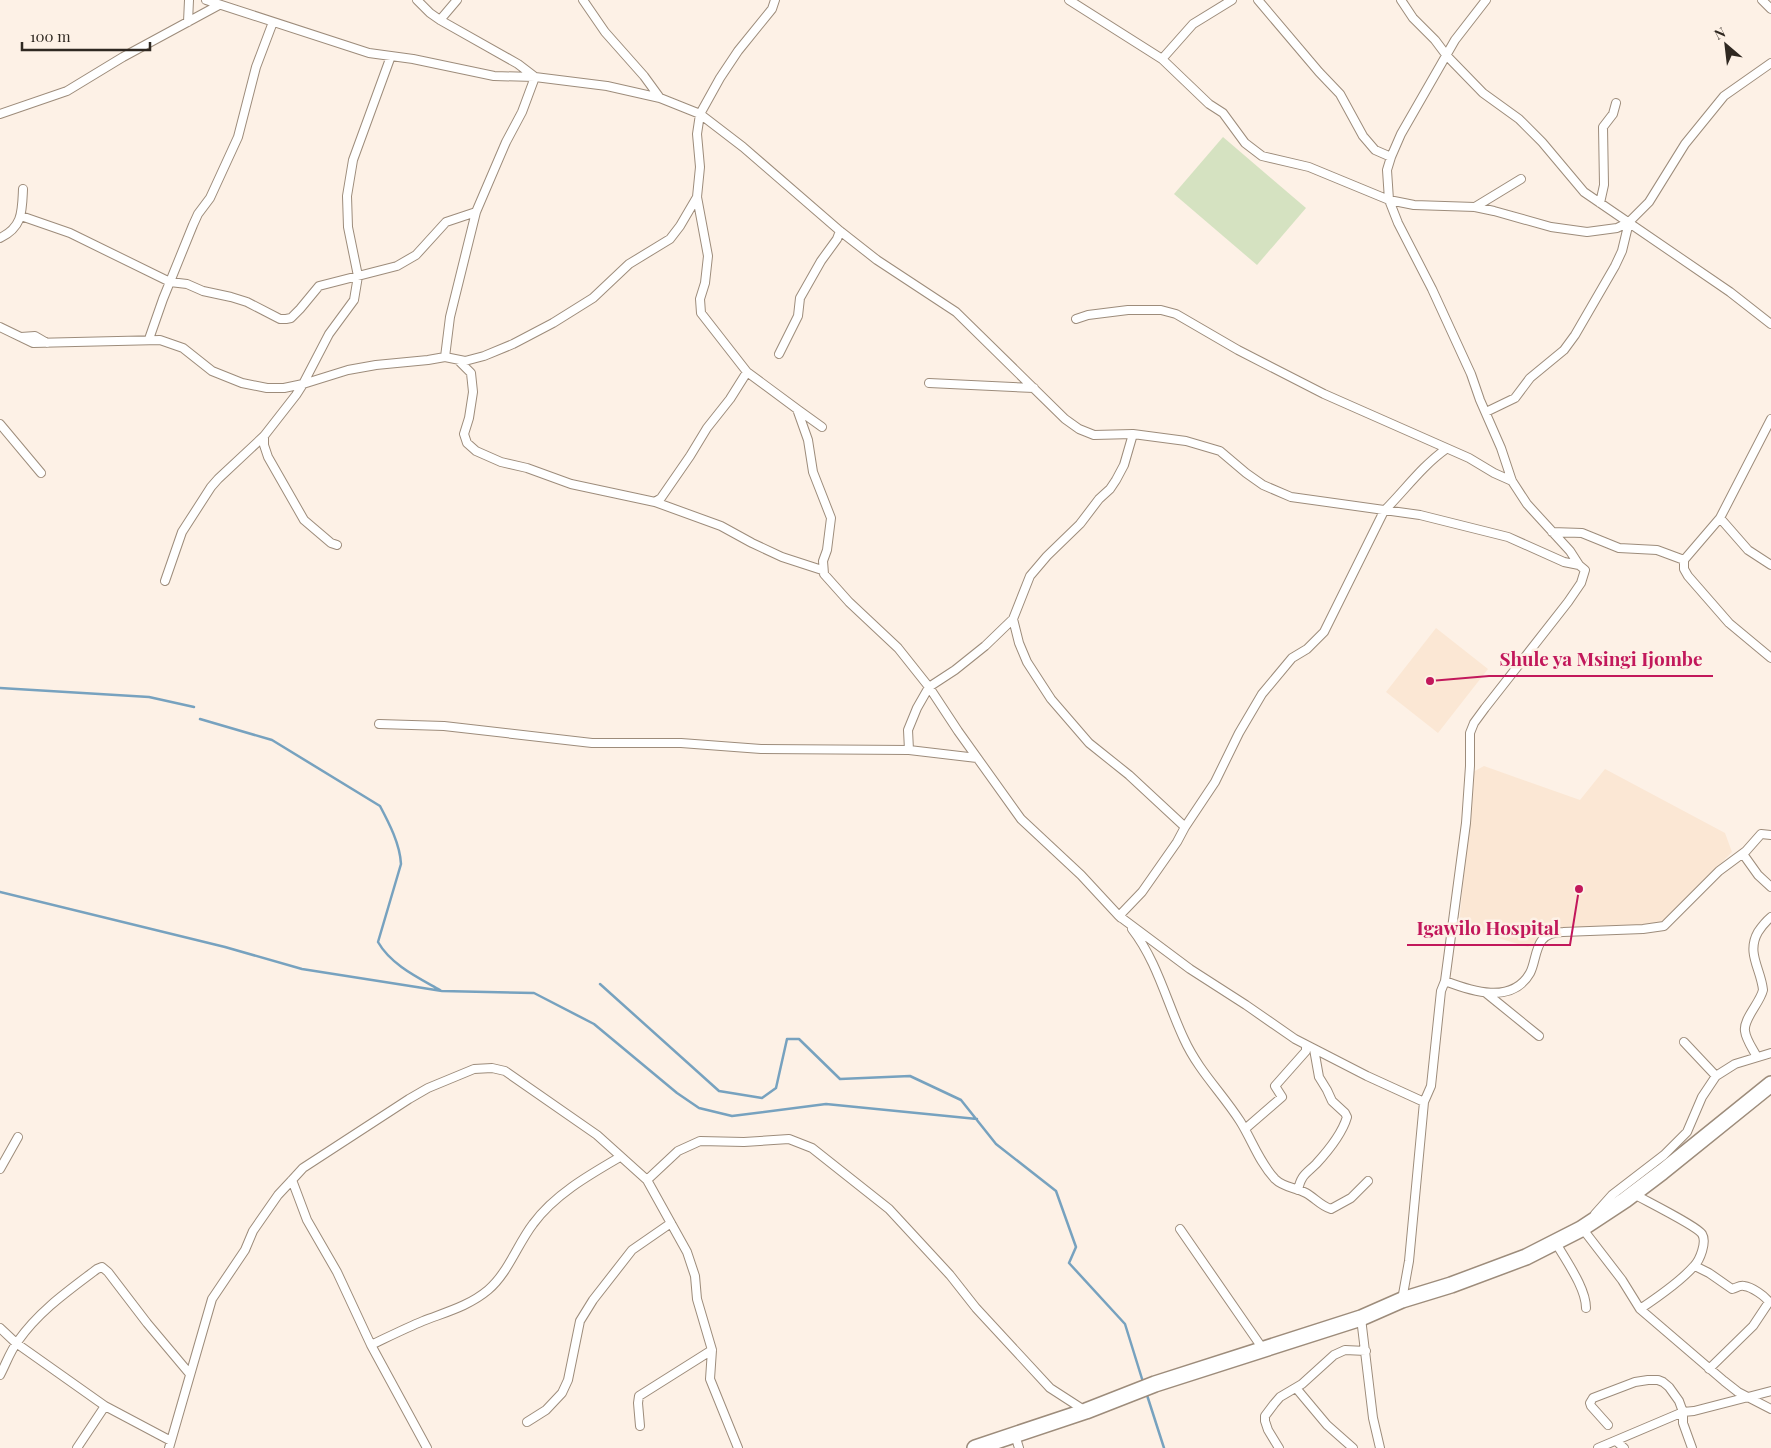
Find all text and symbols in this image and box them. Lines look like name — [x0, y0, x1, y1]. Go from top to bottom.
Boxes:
scale bar — [22, 20, 150, 52]
north arrow — [1701, 20, 1751, 70]
text: N — [1711, 22, 1729, 44]
text: 100 m — [30, 26, 71, 46]
callout: Shule ya Msingi Ijombe — [1489, 642, 1713, 676]
text: Shule ya Msingi Ijombe — [1499, 645, 1703, 671]
callout: Igawilo Hospital — [1407, 911, 1570, 945]
text: Igawilo Hospital — [1417, 914, 1560, 940]

